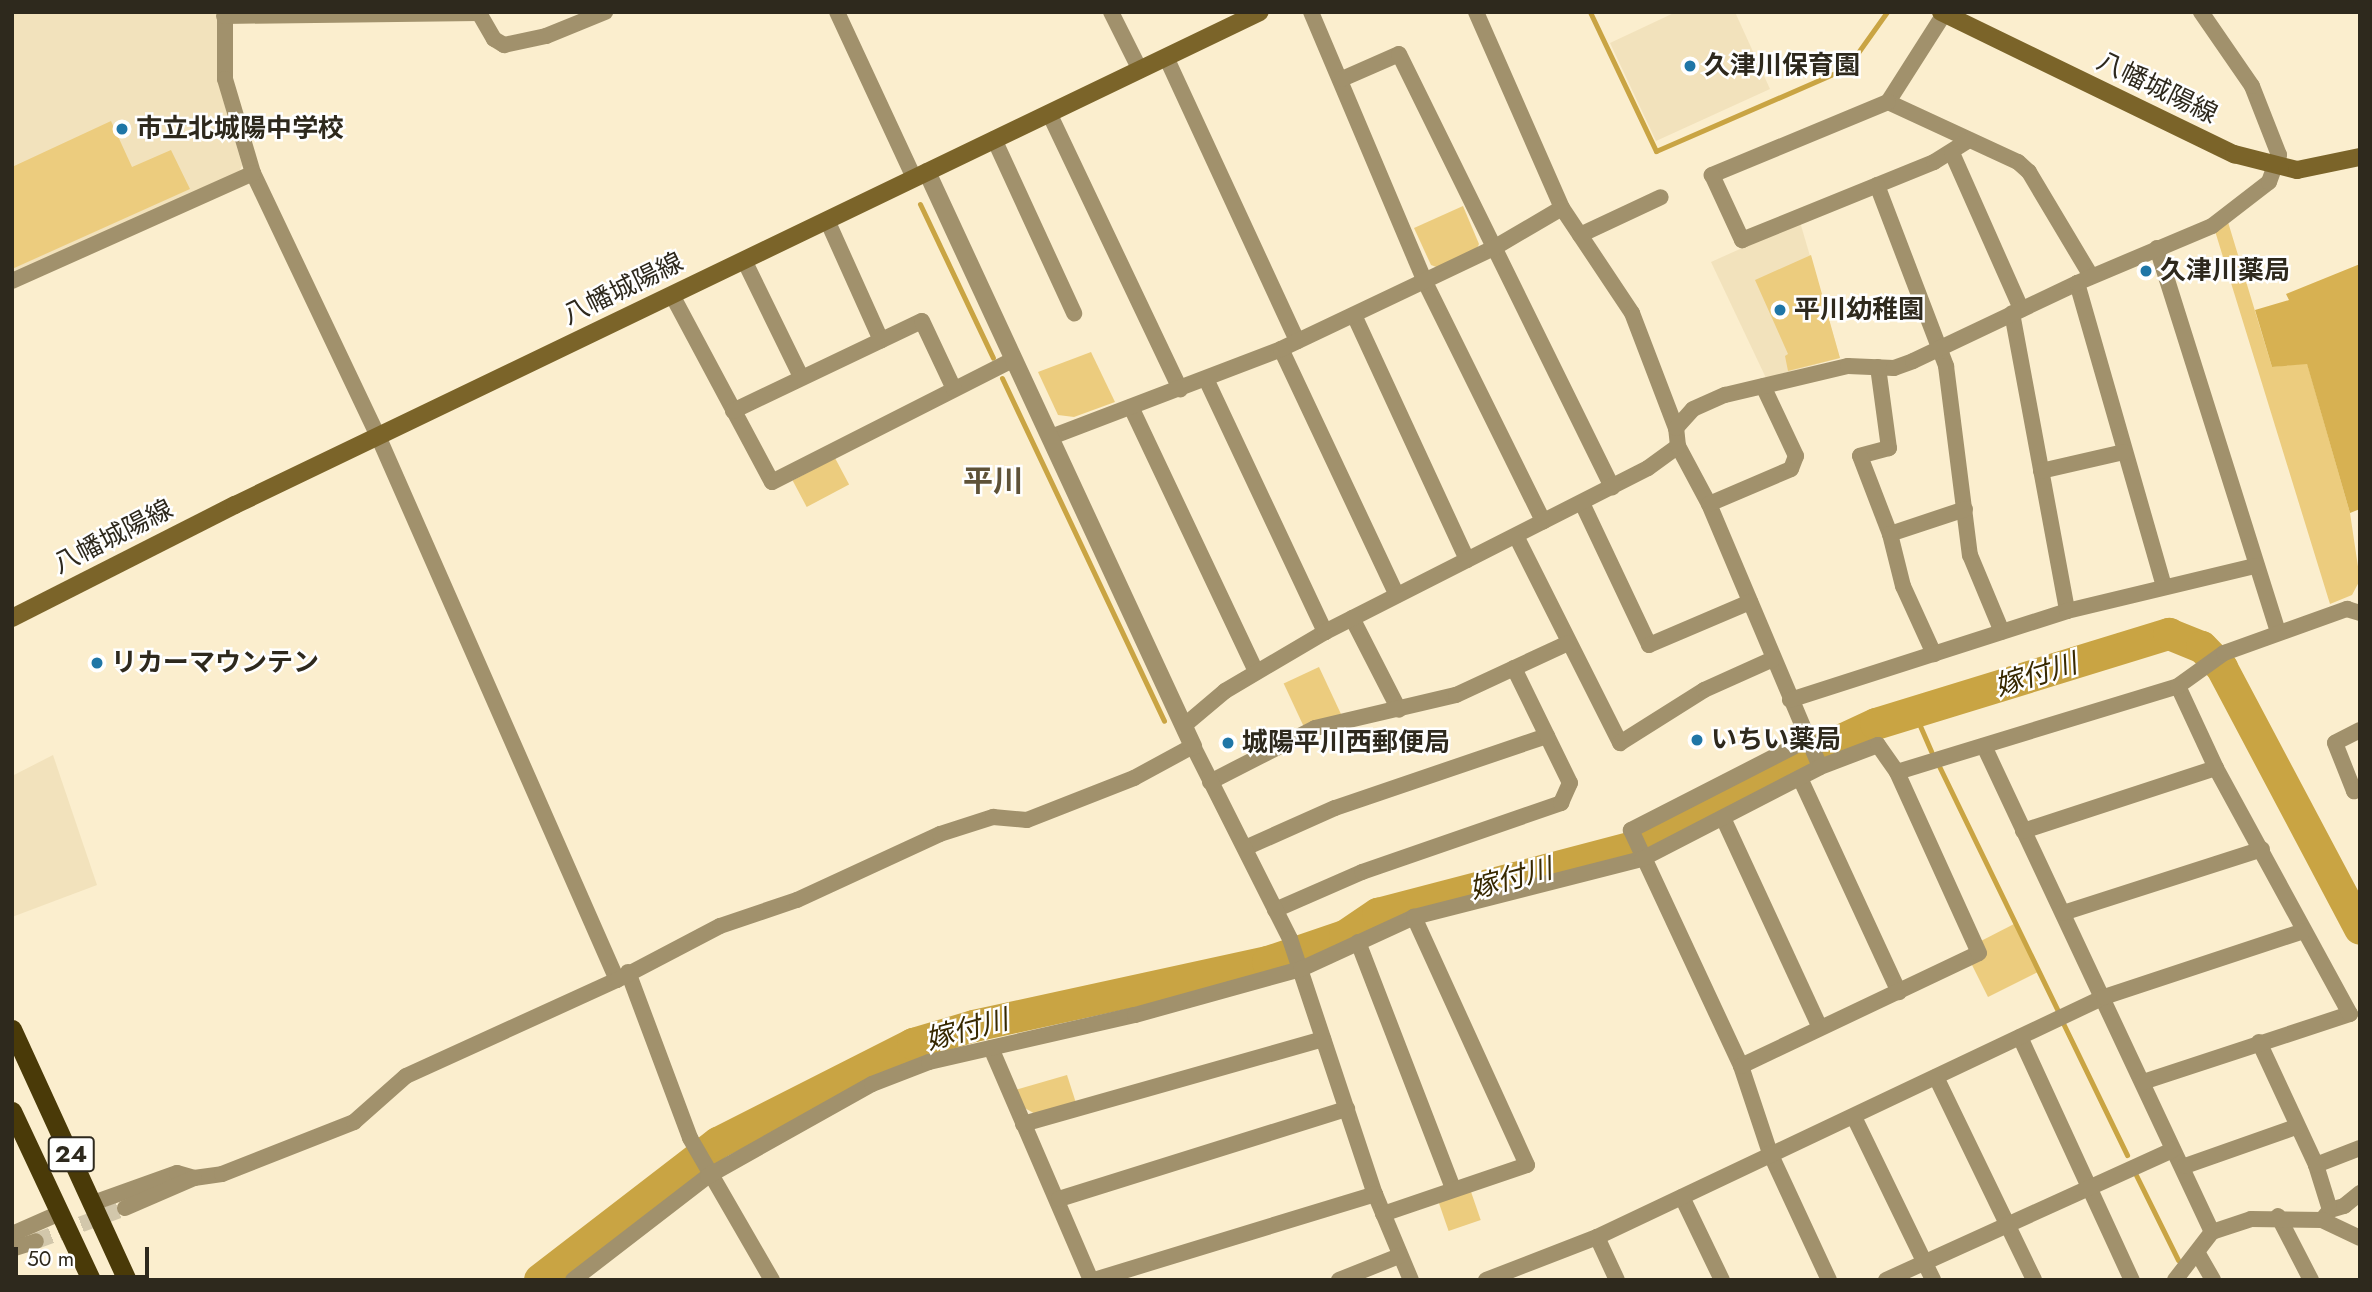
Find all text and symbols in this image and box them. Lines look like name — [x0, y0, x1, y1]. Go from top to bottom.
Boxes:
street label: 八幡城陽線 — [2092, 45, 2222, 131]
place label: 久津川保育園 — [1704, 50, 1860, 82]
marker: 久津川保育園 — [1682, 58, 1698, 74]
place label: 市立北城陽中学校 — [136, 113, 344, 145]
marker: 市立北城陽中学校 — [114, 121, 130, 137]
street label: 八幡城陽線 — [558, 246, 688, 332]
place label: 久津川薬局 — [2160, 255, 2290, 287]
marker: 久津川薬局 — [2138, 263, 2154, 279]
place label: 平川幼稚園 — [1794, 294, 1924, 326]
marker: 平川幼稚園 — [1772, 302, 1788, 318]
district label: 平川 — [963, 463, 1023, 499]
street label: 八幡城陽線 — [48, 494, 178, 580]
place label: リカーマウンテン — [111, 647, 319, 679]
water label: 嫁付川 — [1991, 647, 2081, 703]
marker: リカーマウンテン — [89, 655, 105, 671]
place label: いちい薬局 — [1711, 724, 1841, 756]
place label: 城陽平川西郵便局 — [1242, 727, 1450, 759]
marker: いちい薬局 — [1689, 732, 1705, 748]
marker: 城陽平川西郵便局 — [1220, 735, 1236, 751]
water label: 嫁付川 — [1466, 852, 1556, 906]
water label: 嫁付川 — [922, 1003, 1012, 1057]
road number: 24 — [46, 1134, 96, 1174]
scale bar — [18, 1232, 152, 1276]
text: 50 m — [27, 1244, 74, 1274]

